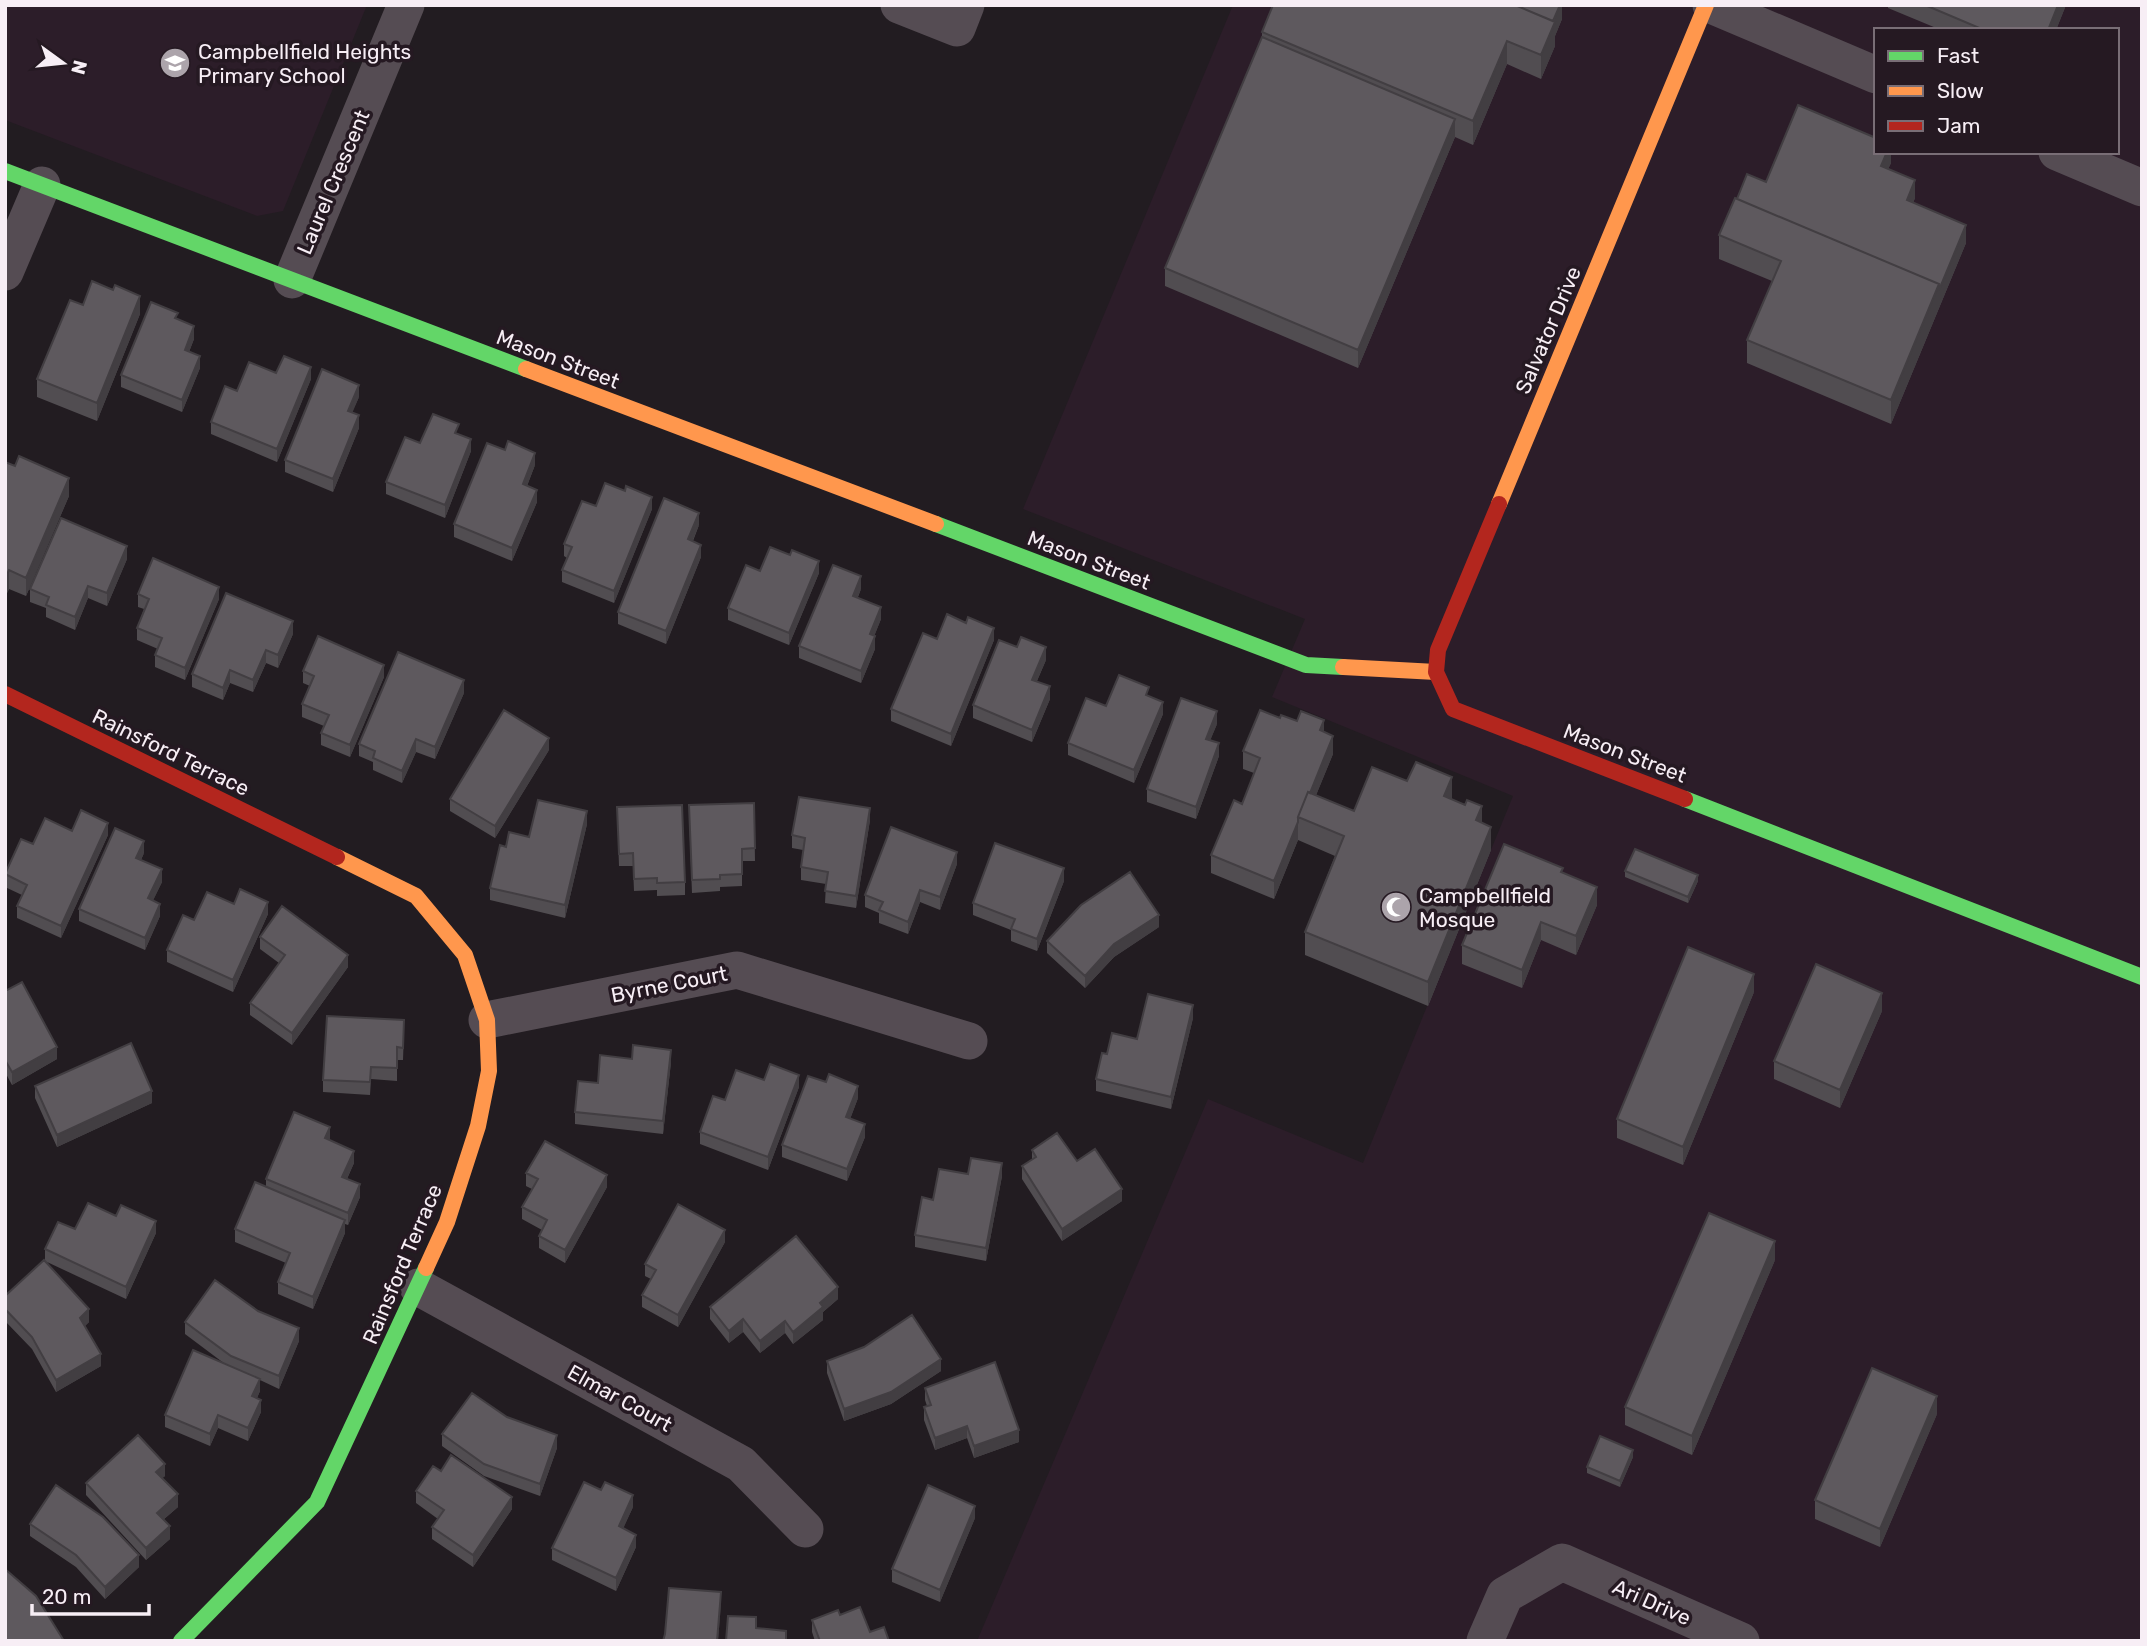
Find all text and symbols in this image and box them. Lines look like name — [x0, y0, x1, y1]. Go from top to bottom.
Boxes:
north arrow — [28, 28, 98, 98]
legend — [1874, 28, 2119, 154]
place label: Campbellfield Heights Primary School — [198, 39, 411, 88]
text: Fast — [1937, 43, 1979, 68]
school or university icon: Campbellfield Heights Primary School — [158, 46, 192, 80]
text: N — [66, 58, 92, 77]
text: Slow — [1937, 78, 1984, 103]
street label: Laurel Crescent — [291, 106, 375, 258]
text: Jam — [1937, 113, 1981, 138]
street label: Salvator Drive — [1510, 263, 1586, 397]
street label: Mason Street — [493, 324, 623, 394]
street label: Mason Street — [1024, 525, 1154, 595]
street label: Rainsford Terrace — [89, 703, 253, 801]
street label: Mason Street — [1560, 718, 1690, 788]
place label: Campbellfield Mosque — [1419, 883, 1551, 932]
mosque icon: Campbellfield Mosque — [1379, 890, 1413, 924]
street label: Byrne Court — [609, 960, 729, 1008]
street label: Rainsford Terrace — [357, 1180, 447, 1348]
street label: Elmar Court — [563, 1359, 677, 1437]
scale bar — [32, 1572, 149, 1616]
street label: Ari Drive — [1609, 1574, 1695, 1630]
text: 20 m — [42, 1584, 91, 1609]

